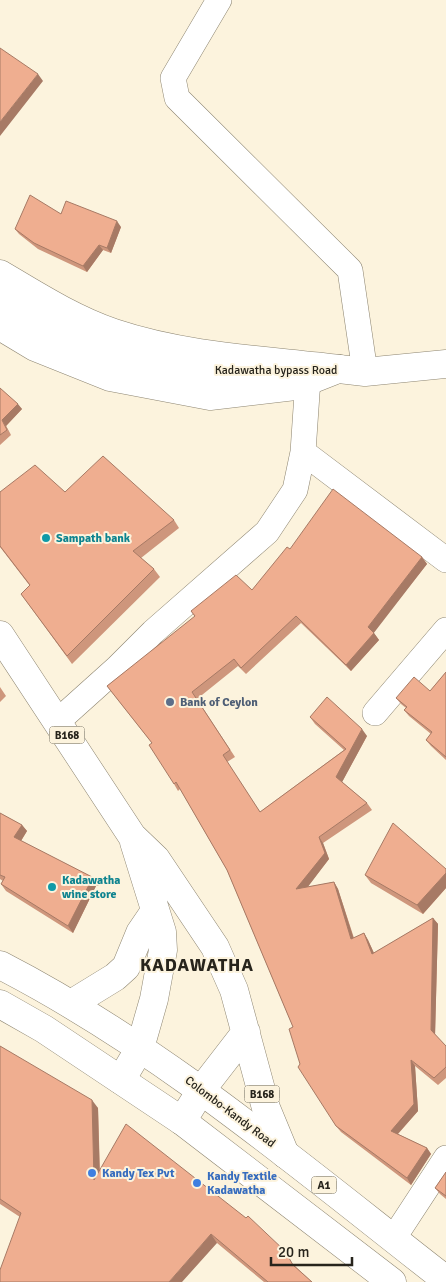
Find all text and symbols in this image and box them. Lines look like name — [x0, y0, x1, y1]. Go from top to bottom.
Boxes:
street label: Kadawatha bypass Road — [215, 363, 337, 378]
place label: Sampath bank — [56, 531, 131, 546]
marker: Sampath bank — [40, 532, 52, 544]
place label: Bank of Ceylon — [180, 695, 258, 710]
marker: Bank of Ceylon — [164, 696, 176, 708]
road number: B168 — [50, 726, 84, 744]
place label: Kadawatha wine store — [62, 873, 120, 902]
marker: Kadawatha wine store — [46, 881, 58, 893]
district label: KADAWATHA — [140, 954, 254, 976]
street label: Colombo-Kandy Road — [182, 1073, 278, 1151]
road number: B168 — [244, 1086, 280, 1102]
place label: Kandy Tex Pvt — [102, 1166, 175, 1181]
marker: Kandy Tex Pvt — [86, 1167, 98, 1179]
place label: Kandy Textile Kadawatha — [207, 1169, 277, 1198]
road number: A1 — [312, 1176, 336, 1194]
marker: Kandy Textile Kadawatha — [191, 1177, 203, 1189]
scale bar — [271, 1234, 352, 1266]
text: 20 m — [278, 1243, 309, 1261]

